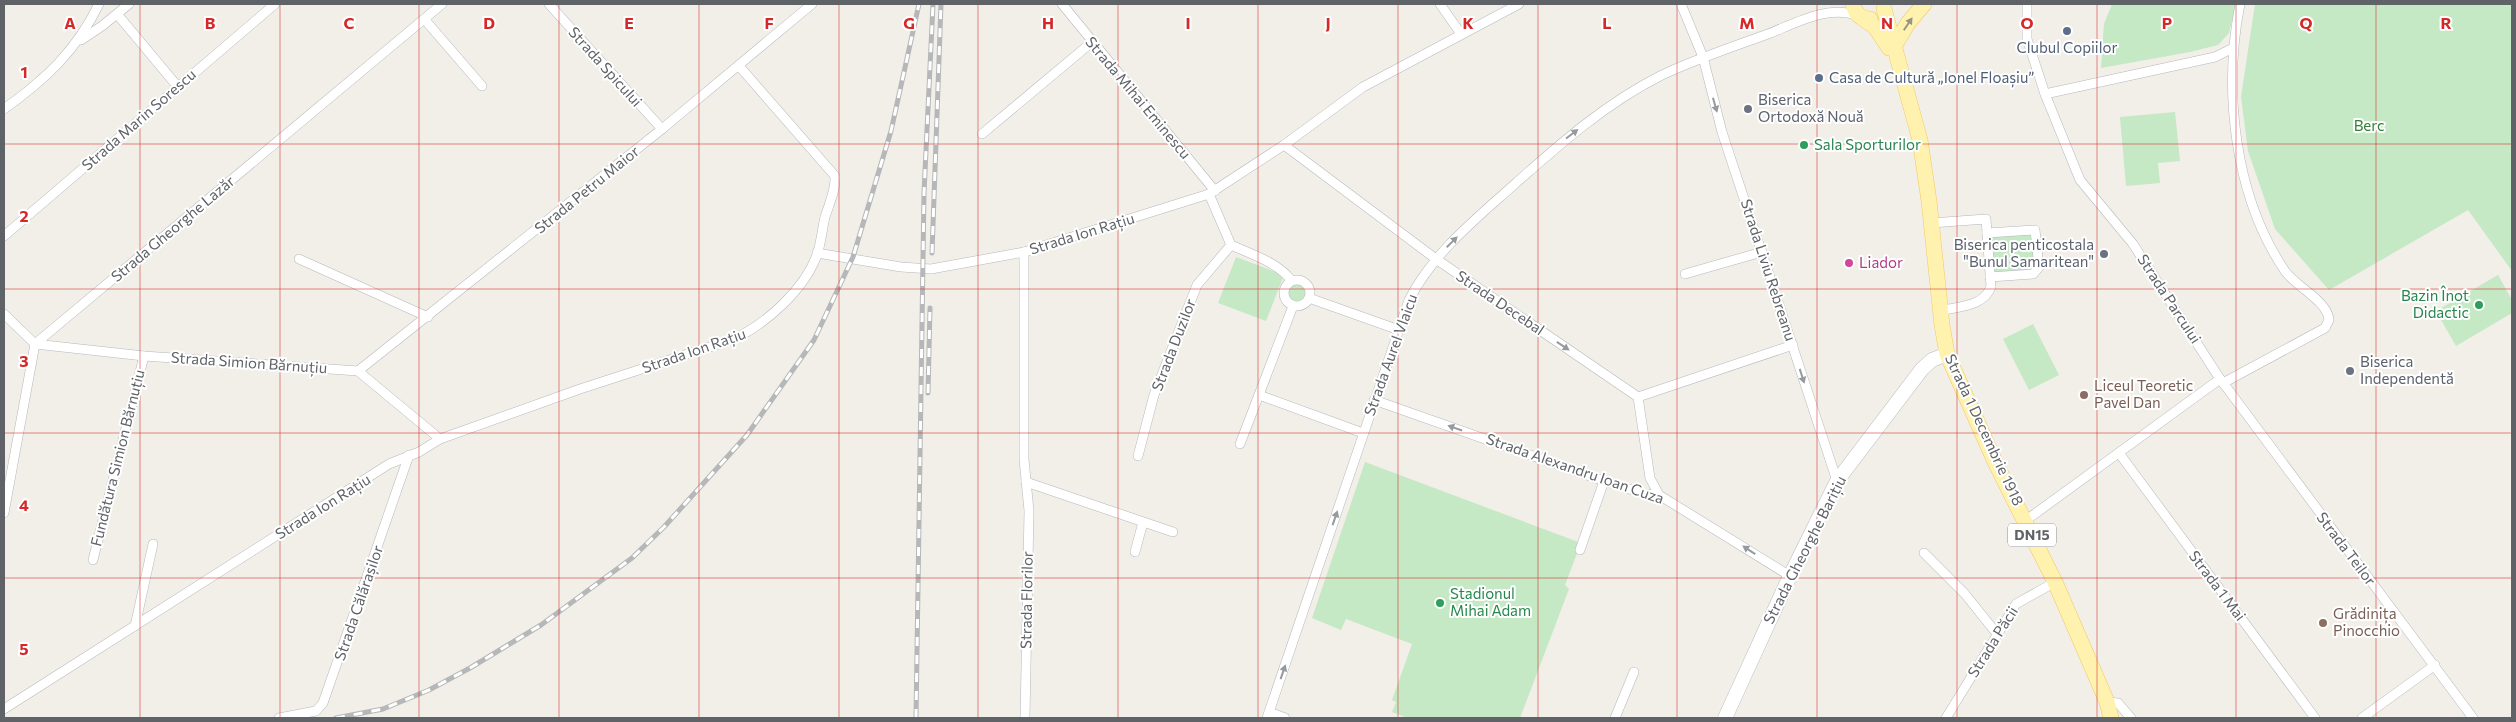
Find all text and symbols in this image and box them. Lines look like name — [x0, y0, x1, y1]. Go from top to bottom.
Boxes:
text: A — [64, 13, 76, 32]
text: B — [205, 13, 216, 32]
text: C — [344, 13, 355, 32]
text: D — [483, 13, 495, 32]
text: E — [624, 13, 634, 32]
text: F — [764, 13, 774, 32]
text: G — [903, 13, 915, 32]
text: H — [1042, 13, 1054, 32]
text: I — [1185, 13, 1191, 32]
text: J — [1325, 13, 1331, 32]
text: K — [1462, 13, 1474, 32]
text: L — [1602, 13, 1612, 32]
text: M — [1739, 13, 1755, 32]
text: N — [1881, 13, 1893, 32]
text: O — [2020, 13, 2034, 32]
text: P — [2162, 13, 2172, 32]
text: Q — [2299, 13, 2313, 32]
text: R — [2440, 13, 2452, 32]
one-way arrow — [1903, 17, 1913, 30]
street label: Strada Spicului — [565, 23, 646, 110]
marker: Clubul Copiilor — [2061, 25, 2073, 37]
street label: Strada Mihai Eminescu — [1082, 32, 1195, 162]
place label: Clubul Copiilor — [2017, 38, 2117, 56]
text: 1 — [20, 62, 28, 81]
street label: Strada Marin Sorescu — [78, 65, 199, 174]
place label: Casa de Cultură „Ionel Floașiu” — [1829, 68, 2034, 88]
marker: Casa de Cultură „Ionel Floașiu” — [1813, 72, 1825, 84]
place label: Biserica Ortodoxă Nouă — [1758, 90, 1864, 125]
one-way arrow — [1711, 97, 1719, 112]
marker: Biserica Ortodoxă Nouă — [1742, 103, 1754, 115]
park label: Berc — [2354, 116, 2384, 134]
one-way arrow — [1565, 128, 1578, 139]
place label: Sala Sporturilor — [1814, 135, 1921, 153]
marker: Sala Sporturilor — [1798, 139, 1810, 151]
street label: Strada Petru Maior — [531, 142, 642, 237]
street label: Strada Gheorghe Lazăr — [107, 171, 238, 285]
street label: Strada Liviu Rebreanu — [1738, 197, 1800, 343]
text: 2 — [19, 206, 29, 225]
street label: Strada Ion Rațiu — [1027, 209, 1137, 259]
place label: Biserica penticostala "Bunul Samaritean" — [1954, 235, 2094, 270]
one-way arrow — [1446, 237, 1458, 249]
marker: Biserica penticostala "Bunul Samaritean" — [2098, 248, 2110, 260]
street label: Strada Parcului — [2134, 250, 2205, 346]
place label: Liador — [1859, 253, 1903, 271]
marker: Liador — [1843, 257, 1855, 269]
street label: Strada Decebal — [1453, 266, 1548, 338]
place label: Bazin Înot Didactic — [2401, 285, 2469, 321]
street label: Strada Aurel Vlaicu — [1360, 291, 1420, 418]
street label: Strada Duzilor — [1147, 296, 1199, 393]
marker: Bazin Înot Didactic — [2473, 299, 2485, 311]
street label: Strada Ion Rațiu — [639, 324, 749, 378]
one-way arrow — [1556, 341, 1569, 350]
street label: Strada Simion Bărnuțiu — [170, 348, 328, 378]
text: 3 — [19, 351, 29, 370]
street label: Strada 1 Decembrie 1918 — [1942, 351, 2028, 508]
place label: Biserica Independentă — [2360, 352, 2454, 387]
marker: Biserica Independentă — [2344, 365, 2356, 377]
street label: Fundătura Simion Bărnuțiu — [86, 367, 150, 549]
one-way arrow — [1799, 368, 1807, 383]
place label: Liceul Teoretic Pavel Dan — [2094, 376, 2193, 411]
marker: Liceul Teoretic Pavel Dan — [2078, 389, 2090, 401]
one-way arrow — [1448, 424, 1463, 431]
street label: Strada Alexandru Ioan Cuza — [1484, 429, 1667, 507]
street label: Strada Ion Rațiu — [272, 470, 374, 544]
street label: Strada Gheorghe Barițiu — [1759, 473, 1851, 627]
text: 4 — [19, 495, 29, 514]
street label: Strada Teilor — [2313, 508, 2380, 588]
one-way arrow — [1331, 510, 1339, 525]
road number: DN15 — [2008, 524, 2056, 546]
street label: Strada Călărașilor — [330, 543, 388, 663]
one-way arrow — [1742, 545, 1755, 555]
street label: Strada 1 Mai — [2186, 547, 2250, 624]
street label: Strada Florilor — [1016, 551, 1036, 649]
place label: Stadionul Mihai Adam — [1450, 584, 1531, 619]
marker: Stadionul Mihai Adam — [1434, 597, 1446, 609]
street label: Strada Păcii — [1963, 603, 2021, 680]
place label: Grădinița Pinocchio — [2333, 604, 2400, 639]
marker: Grădinița Pinocchio — [2317, 617, 2329, 629]
text: 5 — [19, 639, 29, 658]
one-way arrow — [1279, 664, 1287, 679]

